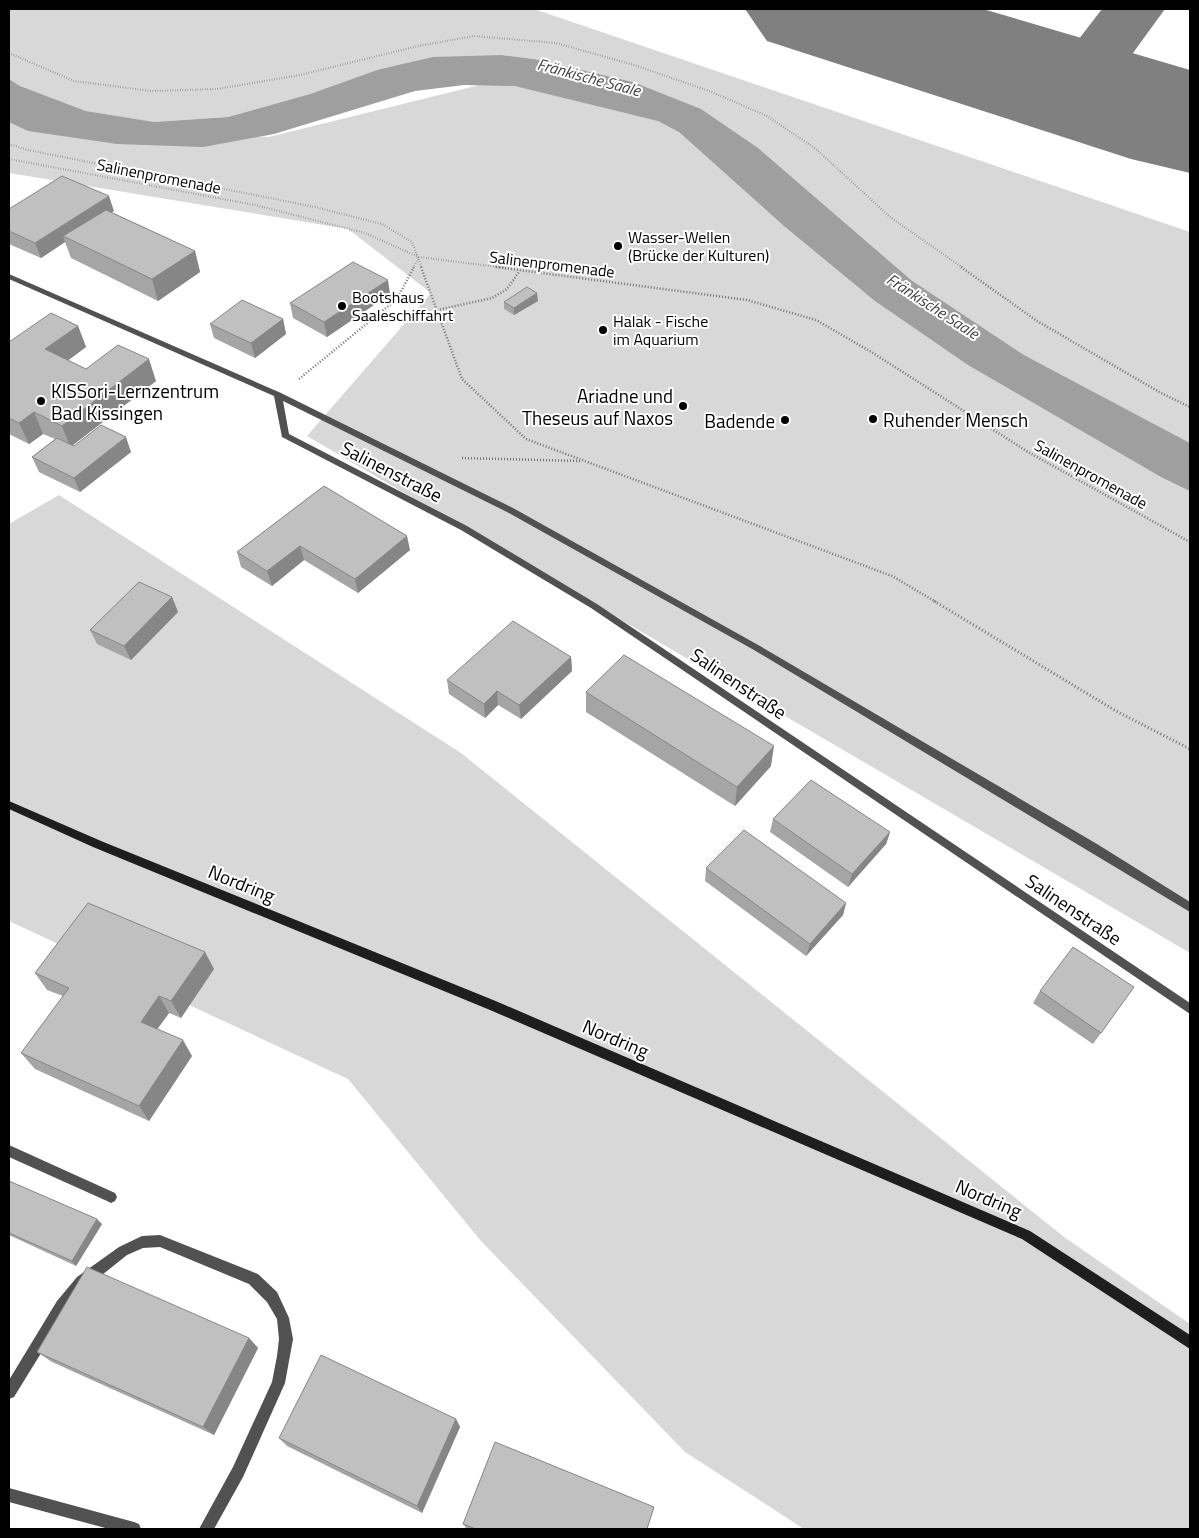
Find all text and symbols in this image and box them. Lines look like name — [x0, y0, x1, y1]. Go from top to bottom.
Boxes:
water label: Fränkische Saale — [535, 52, 645, 103]
street label: Salinenpromenade — [95, 152, 223, 200]
place label: Wasser-Wellen (Brücke der Kulturen) — [628, 225, 769, 267]
marker: Wasser-Wellen (Brücke der Kulturen) — [612, 240, 624, 252]
street label: Salinenpromenade — [488, 244, 616, 284]
water label: Fränkische Saale — [882, 267, 985, 346]
place label: Bootshaus Saaleschiffahrt — [352, 285, 454, 327]
marker: Bootshaus Saaleschiffahrt — [336, 300, 348, 312]
place label: Halak - Fische im Aquarium — [613, 309, 708, 351]
marker: Halak - Fische im Aquarium — [597, 324, 609, 336]
place label: KISSori-Lernzentrum Bad Kissingen — [51, 376, 219, 427]
place label: Ariadne und Theseus auf Naxos — [522, 381, 673, 432]
marker: KISSori-Lernzentrum Bad Kissingen — [35, 395, 47, 407]
marker: Ariadne und Theseus auf Naxos — [677, 400, 689, 412]
place label: Ruhender Mensch — [883, 405, 1028, 434]
place label: Badende — [704, 406, 775, 435]
marker: Ruhender Mensch — [867, 413, 879, 425]
marker: Badende — [779, 414, 791, 426]
street label: Salinenstraße — [336, 433, 448, 509]
street label: Salinenpromenade — [1030, 433, 1152, 515]
street label: Salinenstraße — [685, 640, 793, 726]
street label: Nordring — [204, 856, 280, 910]
street label: Salinenstraße — [1020, 866, 1128, 952]
street label: Nordring — [578, 1011, 654, 1065]
street label: Nordring — [951, 1171, 1027, 1225]

